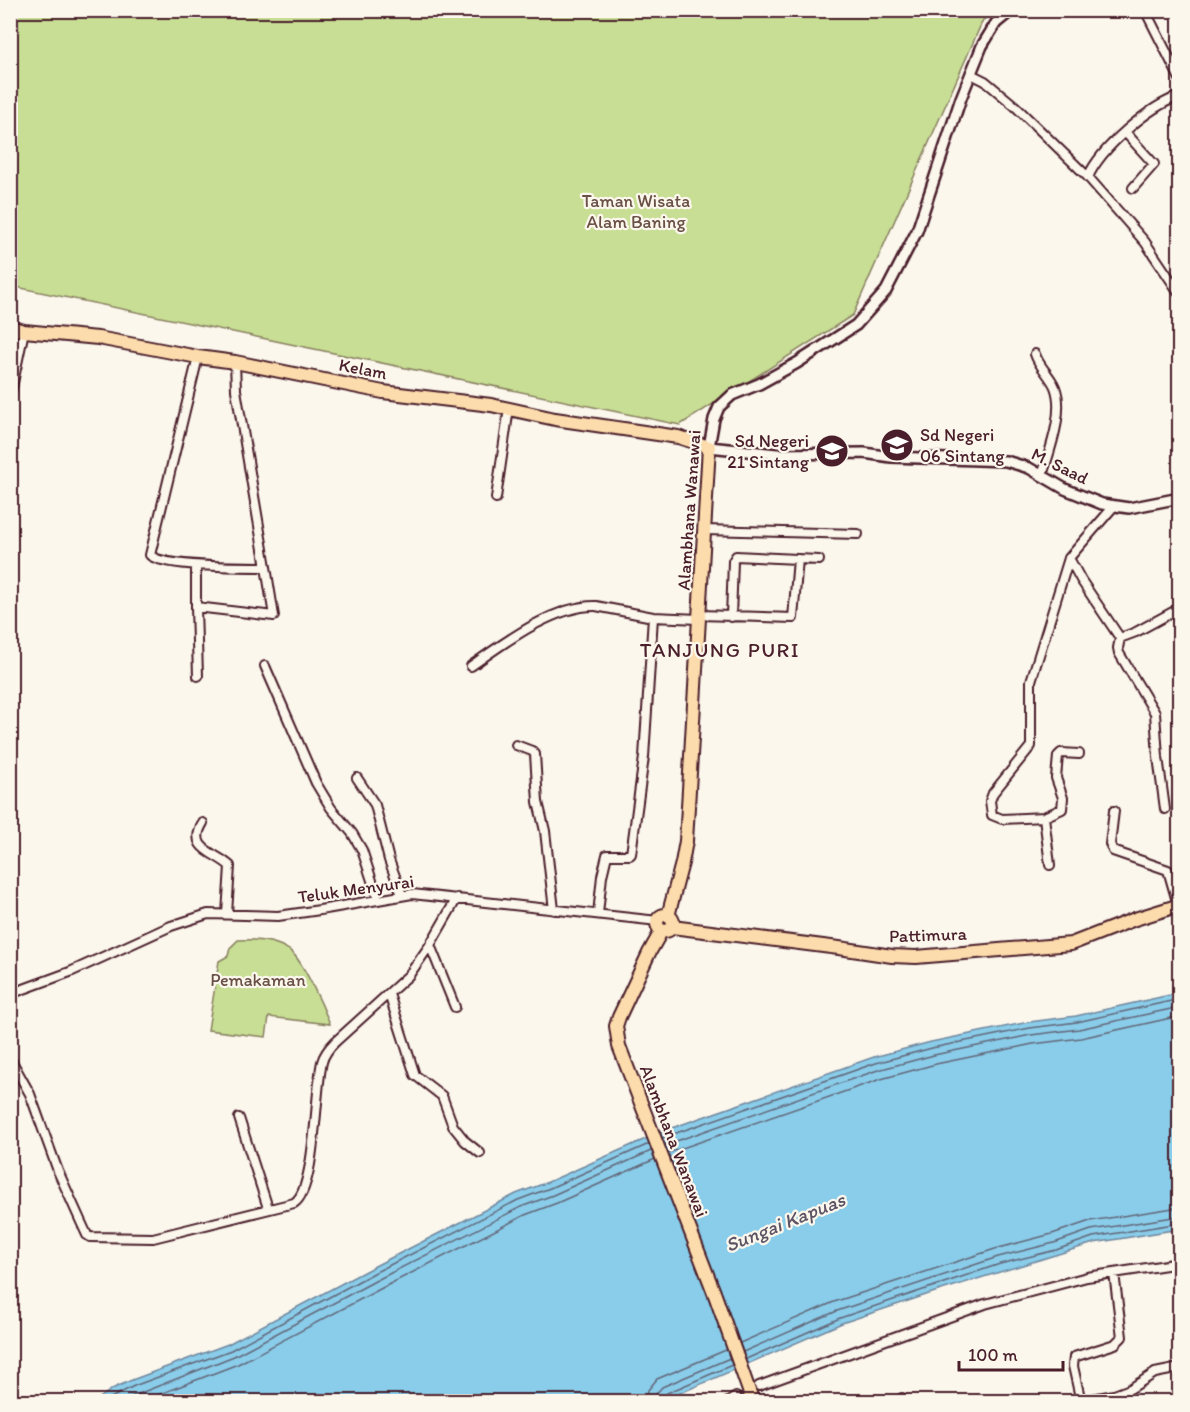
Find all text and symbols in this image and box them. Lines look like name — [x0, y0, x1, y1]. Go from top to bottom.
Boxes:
park label: Taman Wisata Alam Baning — [582, 190, 690, 233]
street label: Kelam — [337, 354, 389, 385]
place label: Sd Negeri 06 Sintang — [920, 424, 1005, 467]
school or university icon: Sd Negeri 06 Sintang — [879, 427, 915, 463]
street label: Alambhana Wanawai — [672, 429, 706, 591]
place label: Sd Negeri 21 Sintang — [727, 430, 810, 473]
school or university icon: Sd Negeri 21 Sintang — [814, 433, 850, 469]
street label: M. Saad — [1028, 443, 1092, 489]
district label: TANJUNG PURI — [640, 637, 800, 662]
street label: Teluk Menyurai — [296, 870, 416, 908]
street label: Pattimura — [889, 923, 968, 947]
park label: Pemakaman — [210, 969, 306, 991]
street label: Alambhana Wanawai — [635, 1062, 713, 1220]
water label: Sungai Kapuas — [722, 1187, 849, 1257]
scale bar — [959, 1334, 1062, 1372]
text: 100 m — [968, 1344, 1018, 1366]

